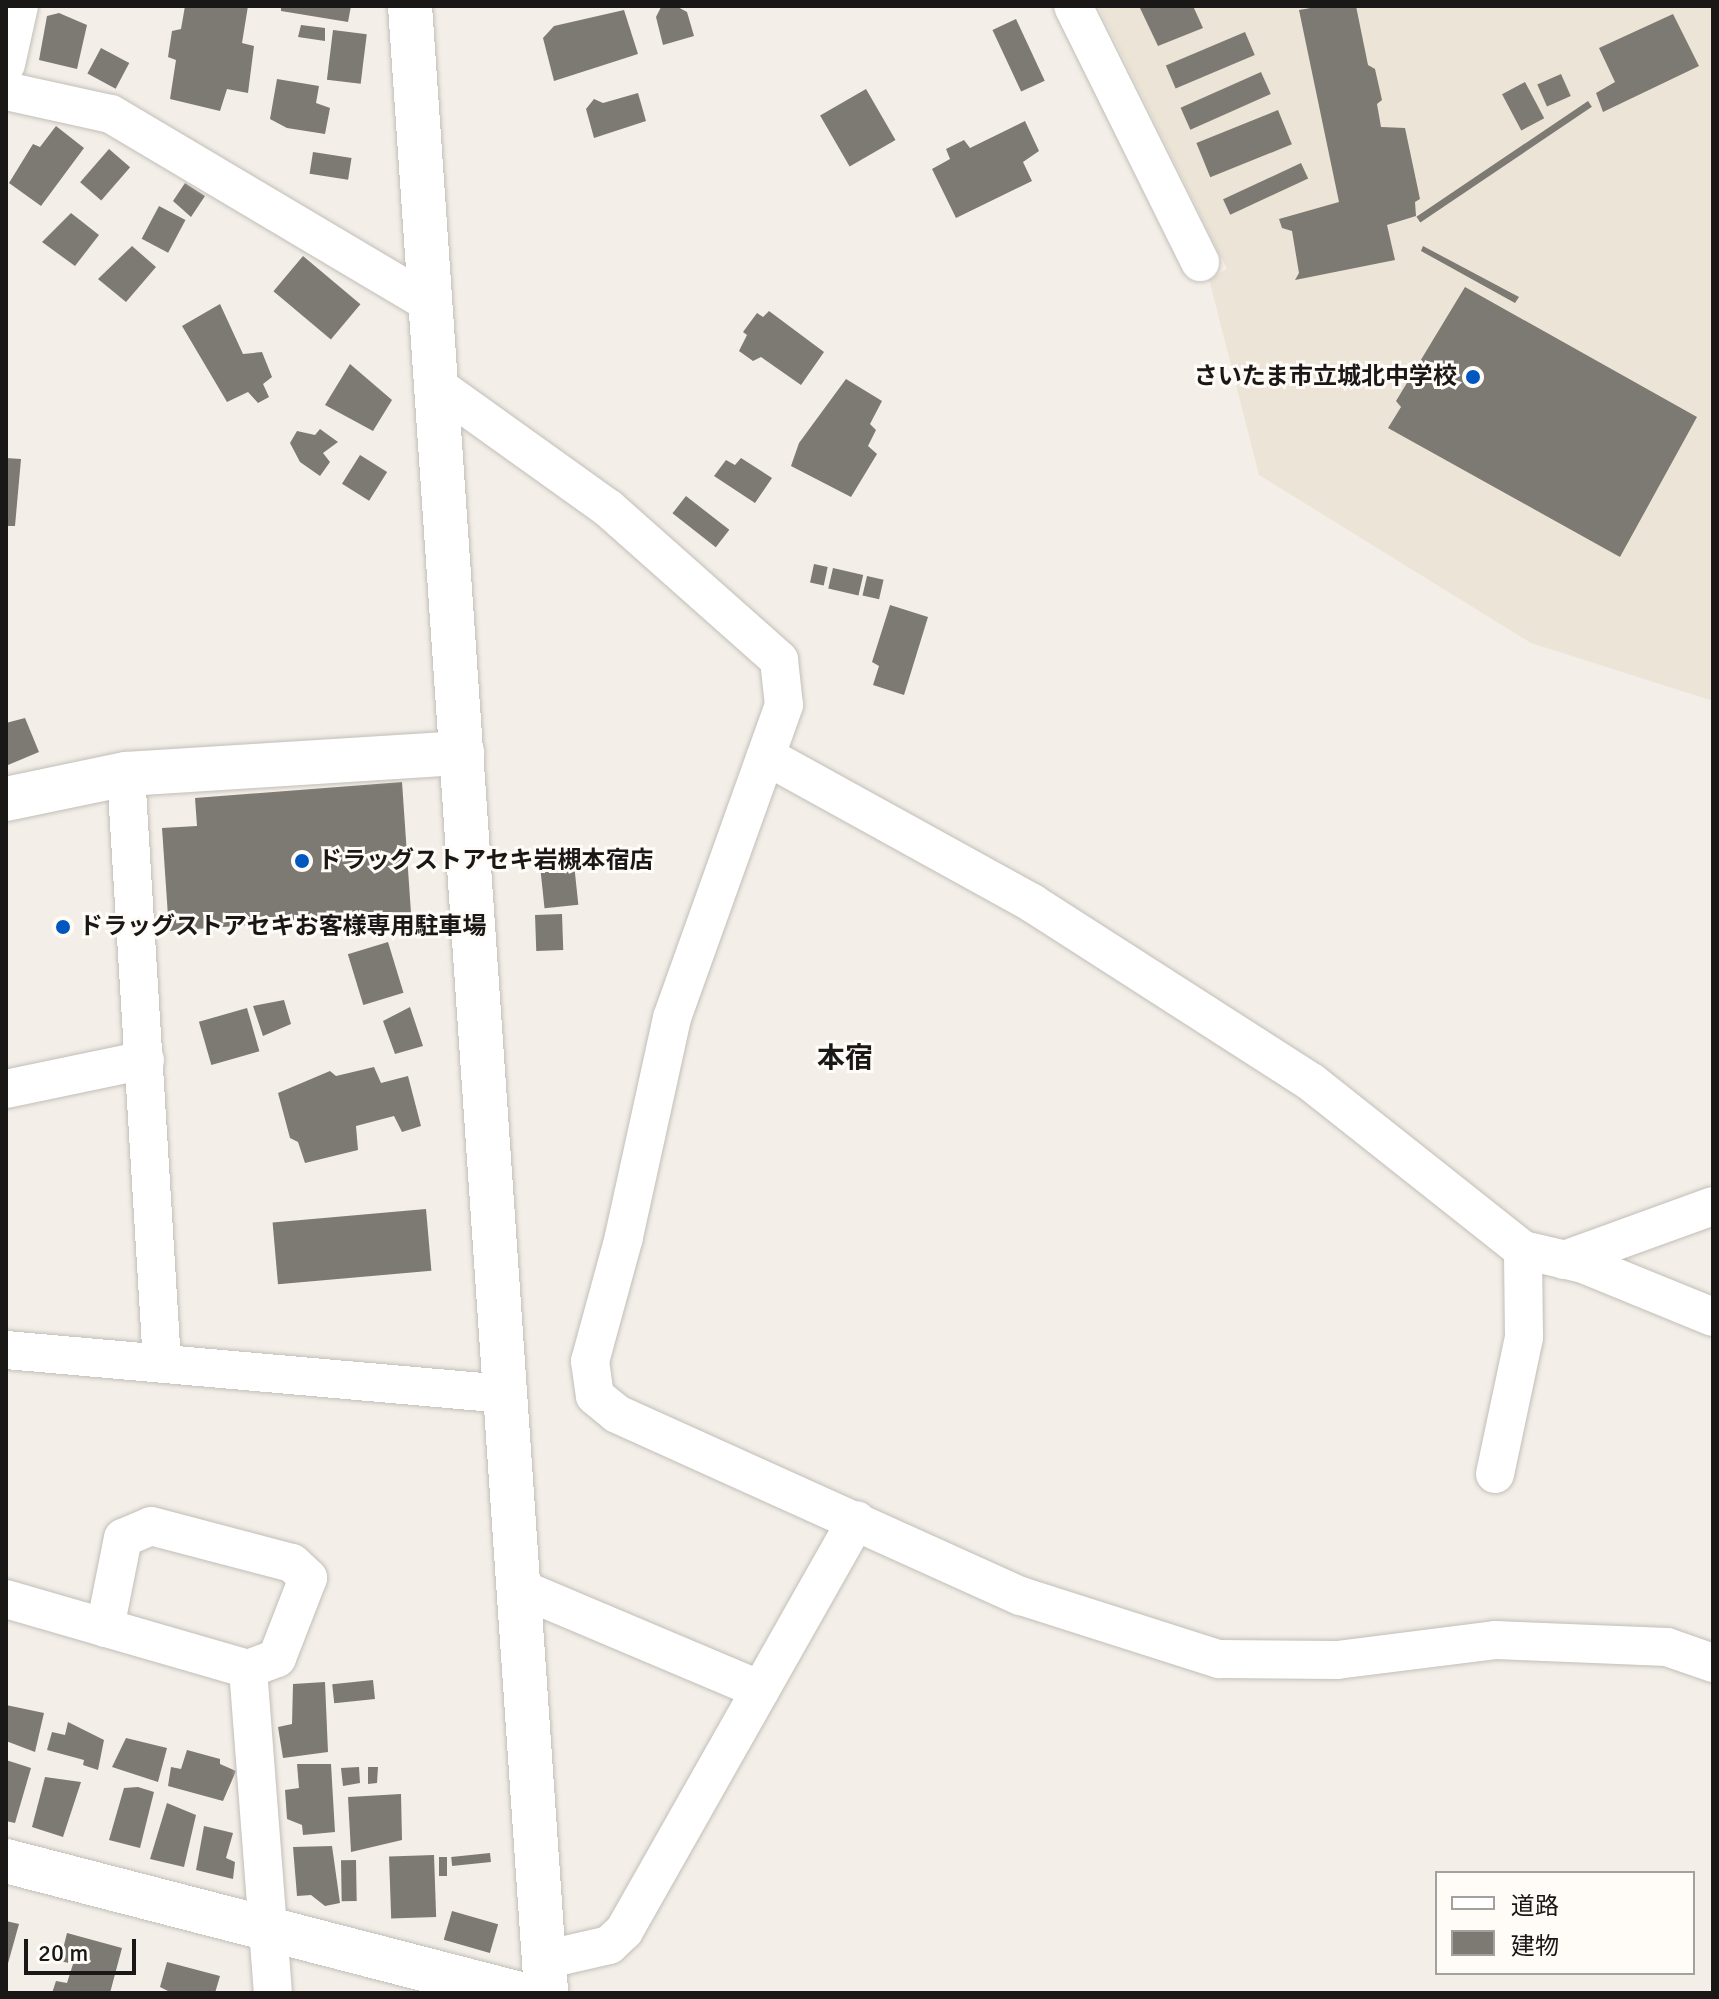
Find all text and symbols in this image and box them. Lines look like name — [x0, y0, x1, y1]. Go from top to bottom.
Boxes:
place label: さいたま市立城北中学校 — [1193, 363, 1457, 391]
marker: さいたま市立城北中学校 — [1464, 368, 1482, 386]
place label: ドラッグストアセキ岩槻本宿店 — [318, 847, 654, 875]
marker: ドラッグストアセキ岩槻本宿店 — [293, 852, 311, 870]
place label: ドラッグストアセキお客様専用駐車場 — [79, 913, 487, 941]
marker: ドラッグストアセキお客様専用駐車場 — [54, 918, 72, 936]
district label: 本宿 — [817, 1041, 873, 1075]
legend — [1435, 1871, 1695, 1975]
text: 道路 — [1511, 1891, 1559, 1921]
scale bar — [28, 1923, 140, 1973]
text: 建物 — [1511, 1931, 1559, 1961]
text: 20 m — [38, 1938, 88, 1968]

